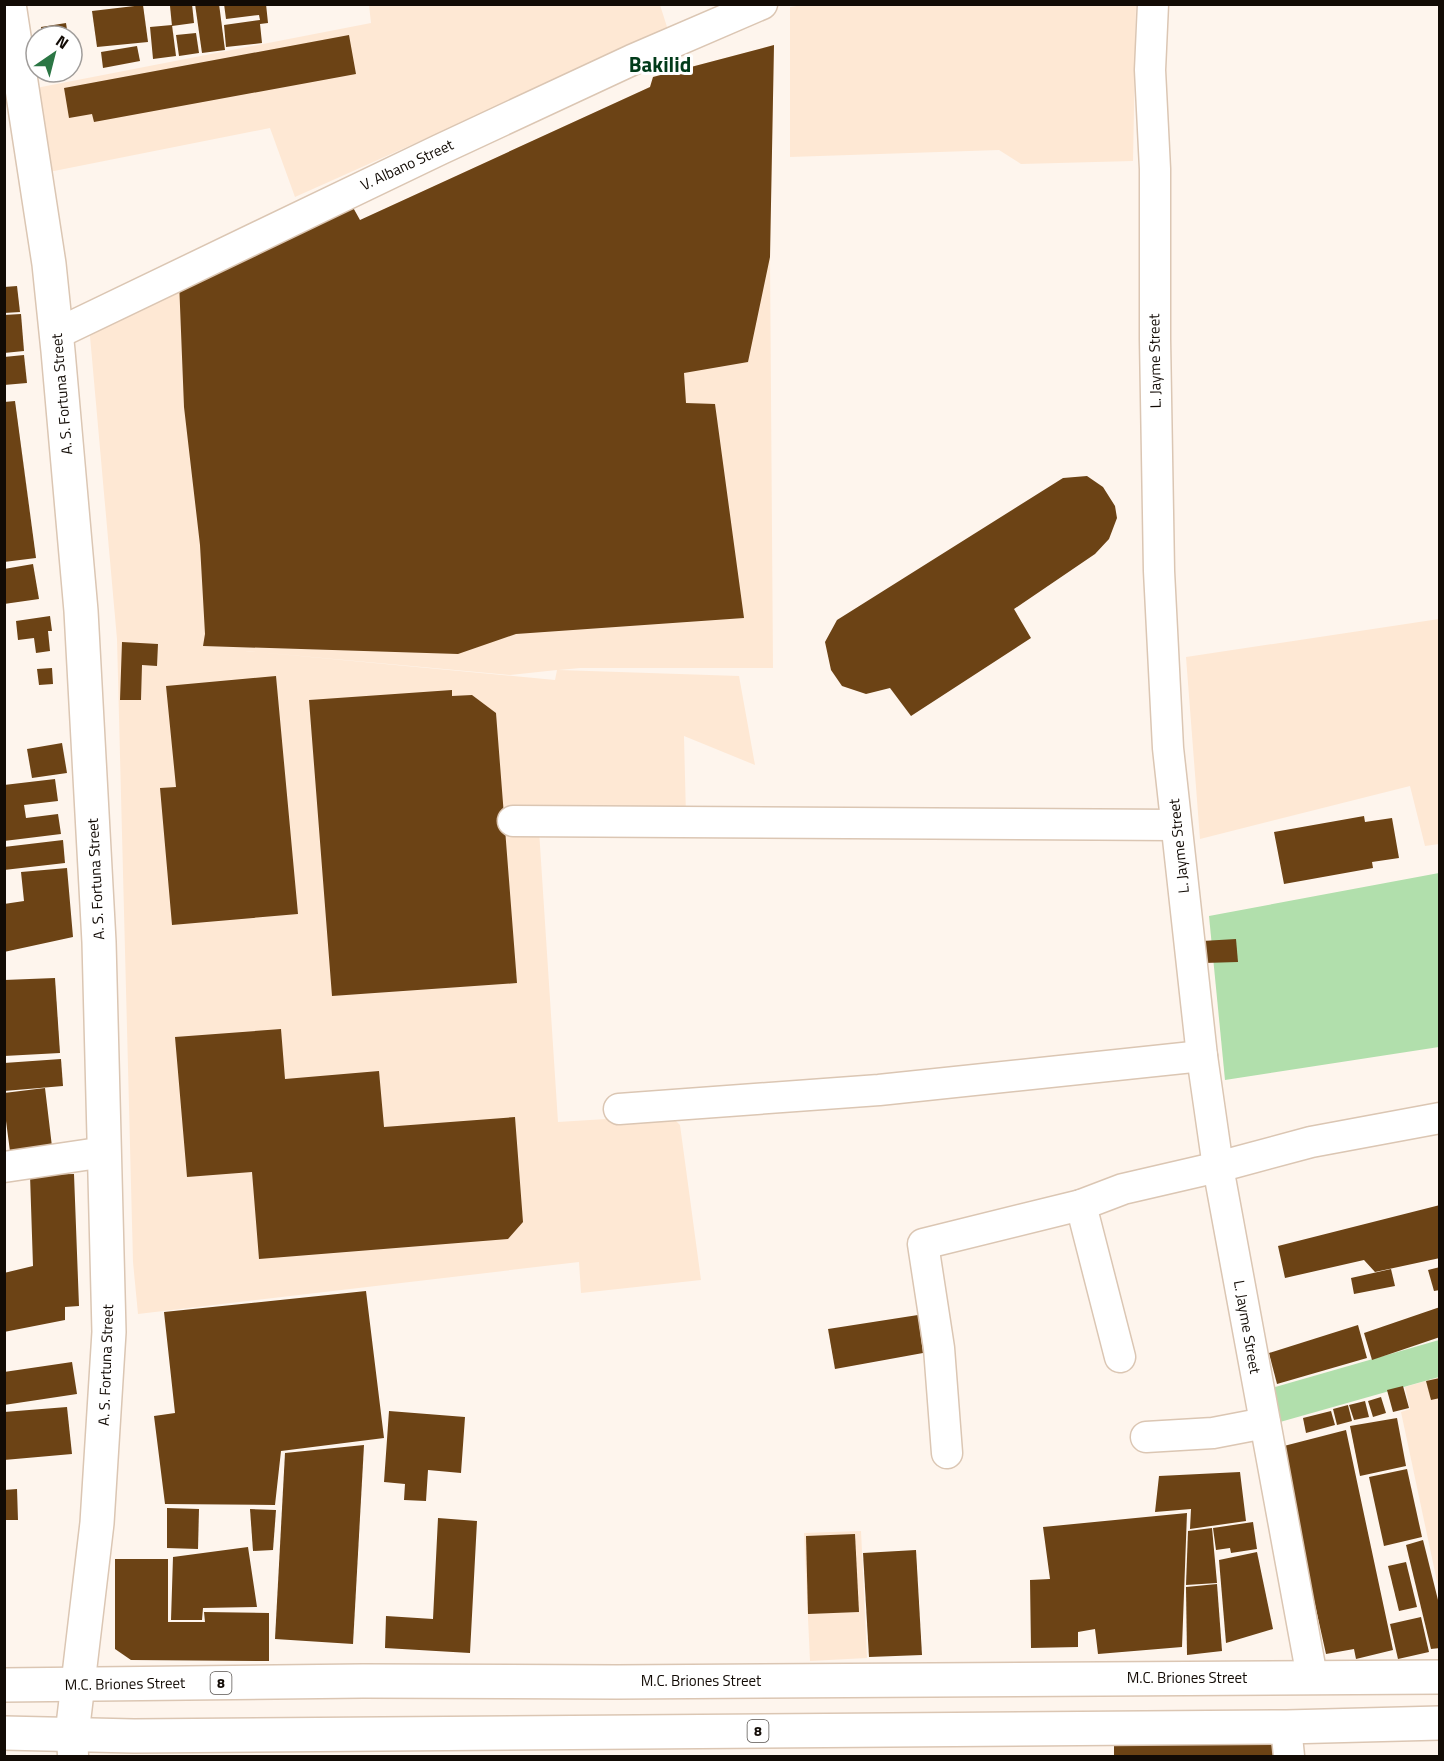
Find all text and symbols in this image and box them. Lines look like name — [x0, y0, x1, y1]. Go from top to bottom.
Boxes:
north arrow — [24, 24, 84, 84]
text: N — [51, 29, 74, 55]
district label: Bakilid — [629, 48, 691, 80]
street label: V. Albano Street — [357, 133, 458, 196]
street label: L. Jayme Street — [1142, 313, 1167, 409]
street label: A. S. Fortuna Street — [45, 332, 78, 456]
street label: L. Jayme Street — [1162, 797, 1195, 894]
street label: A. S. Fortuna Street — [81, 817, 110, 940]
street label: L. Jayme Street — [1228, 1278, 1267, 1376]
street label: A. S. Fortuna Street — [92, 1303, 119, 1426]
street label: M.C. Briones Street — [1127, 1666, 1248, 1689]
street label: M.C. Briones Street — [641, 1669, 762, 1692]
street label: M.C. Briones Street — [65, 1671, 186, 1696]
road number: 8 — [210, 1672, 232, 1694]
road number: 8 — [748, 1720, 768, 1742]

